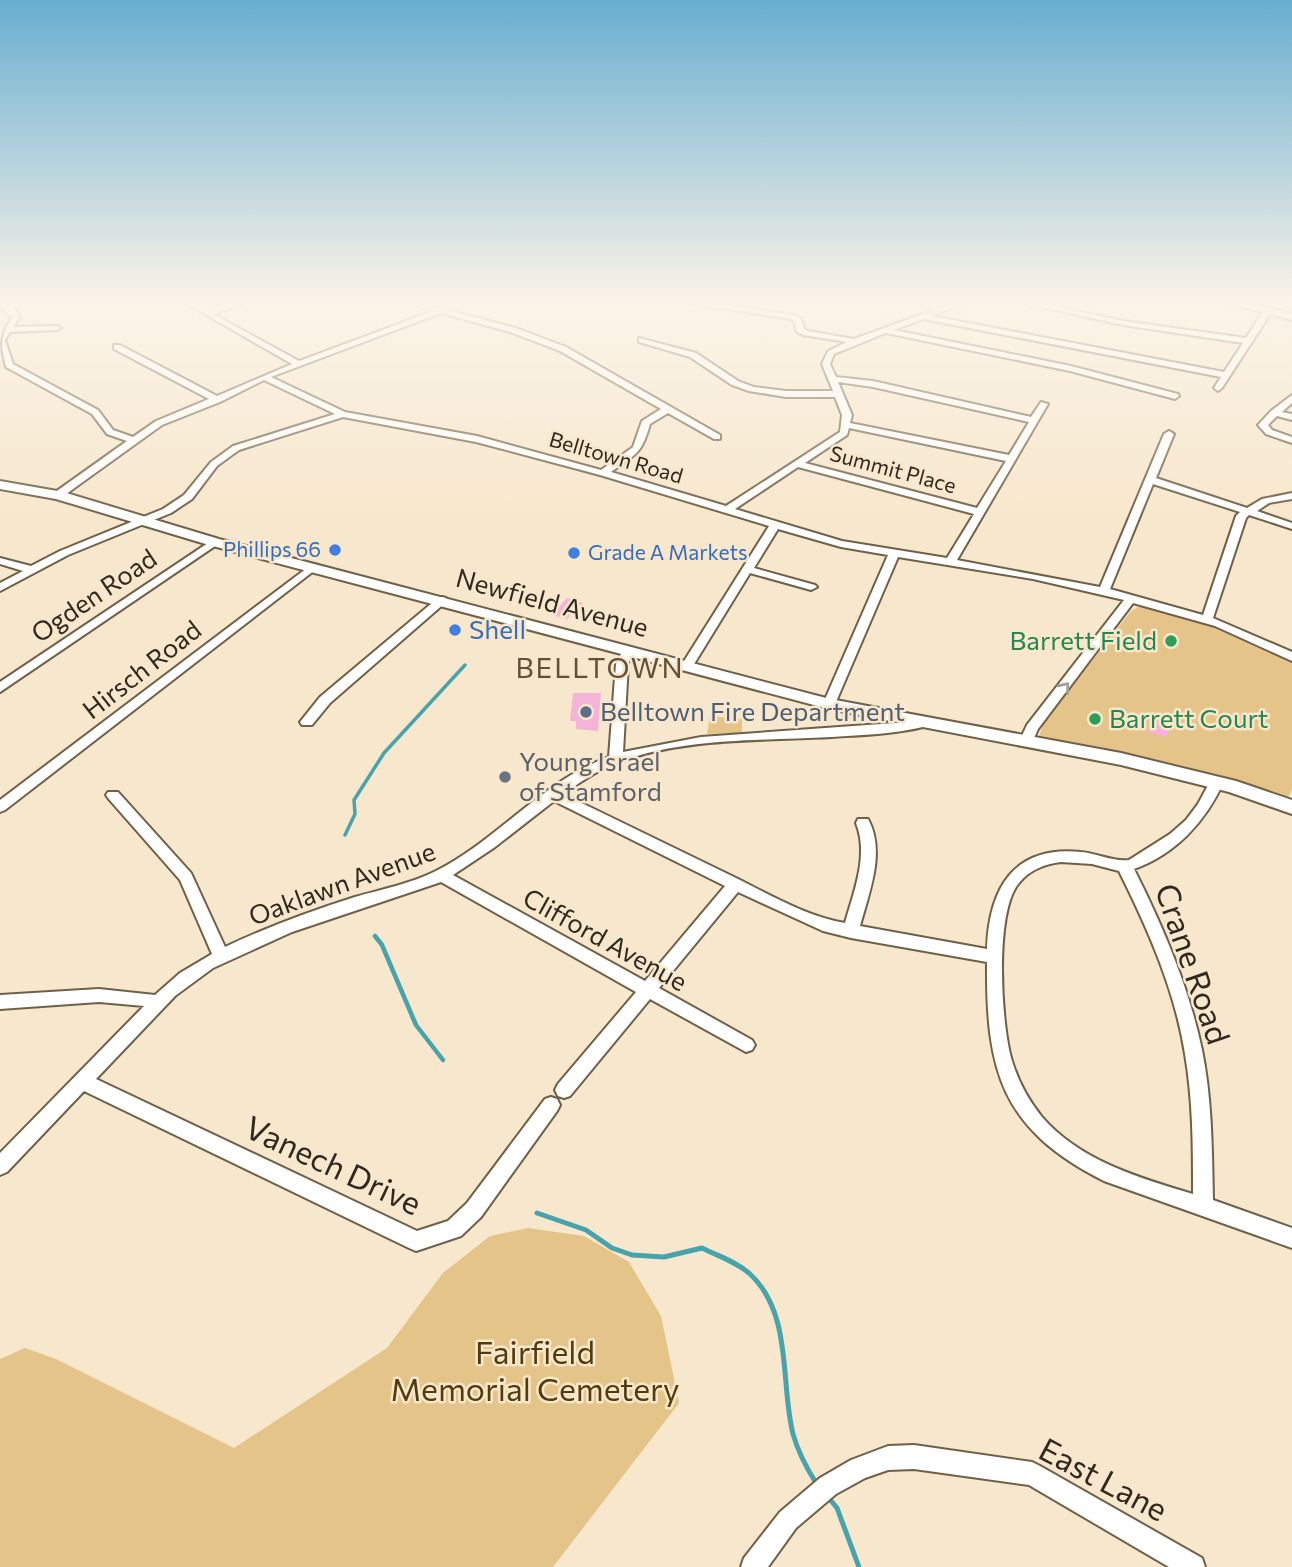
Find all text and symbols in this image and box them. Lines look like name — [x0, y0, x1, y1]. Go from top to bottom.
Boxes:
street label: Belltown Road — [547, 426, 686, 488]
street label: Summit Place — [828, 440, 959, 497]
place label: Phillips 66 — [223, 536, 321, 561]
place label: Grade A Markets — [588, 539, 748, 564]
street label: Ogden Road — [25, 542, 162, 648]
marker: Phillips 66 — [327, 542, 343, 558]
marker: Grade A Markets — [566, 545, 582, 561]
street label: Newfield Avenue — [453, 561, 652, 642]
street label: Hirsch Road — [76, 613, 206, 725]
place label: Shell — [469, 613, 526, 644]
marker: Shell — [447, 622, 463, 638]
place label: Barrett Field — [1010, 624, 1157, 655]
marker: Barrett Field — [1163, 633, 1179, 649]
district label: BELLTOWN — [515, 650, 685, 684]
one-way arrow — [1057, 683, 1070, 695]
place label: Belltown Fire Department — [600, 695, 905, 726]
place label: Barrett Court — [1109, 702, 1268, 733]
marker: Belltown Fire Department — [578, 704, 594, 720]
marker: Barrett Court — [1087, 711, 1103, 727]
place label: Young Israel of Stamford — [519, 745, 662, 806]
marker: Young Israel of Stamford — [497, 769, 513, 785]
street label: Oaklawn Avenue — [244, 834, 439, 931]
street label: Crane Road — [1148, 878, 1240, 1049]
street label: Clifford Avenue — [518, 881, 693, 996]
street label: Vanech Drive — [239, 1106, 428, 1222]
park label: Fairfield Memorial Cemetery — [391, 1331, 679, 1408]
street label: East Lane — [1033, 1428, 1175, 1529]

